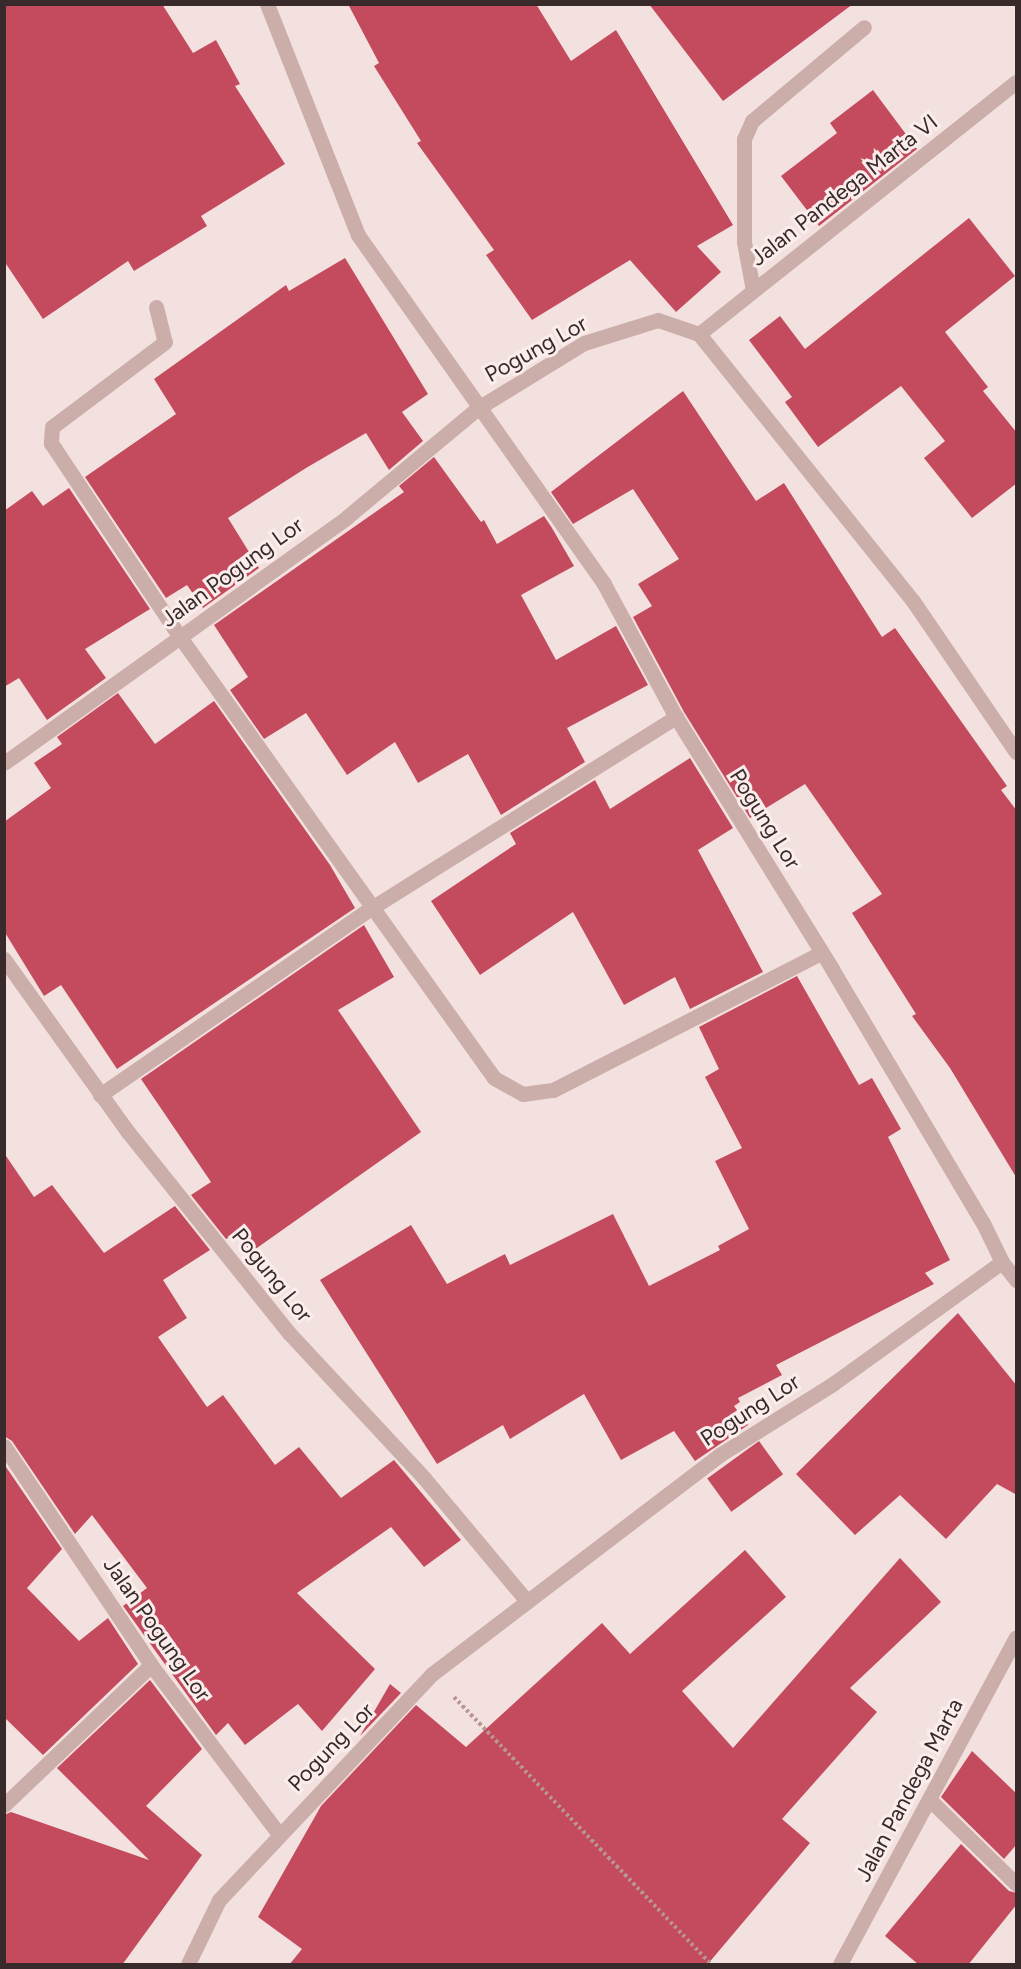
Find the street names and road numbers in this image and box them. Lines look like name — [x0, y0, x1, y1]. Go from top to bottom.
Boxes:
street label: Jalan Pandega Marta VI — [745, 109, 943, 271]
street label: Pogung Lor — [480, 310, 592, 388]
street label: Jalan Pogung Lor — [156, 512, 308, 632]
street label: Pogung Lor — [724, 764, 806, 874]
street label: Pogung Lor — [226, 1223, 318, 1327]
street label: Pogung Lor — [696, 1368, 804, 1452]
street label: Jalan Pogung Lor — [98, 1552, 216, 1706]
street label: Jalan Pandega Marta — [850, 1694, 968, 1886]
street label: Pogung Lor — [282, 1697, 380, 1797]

